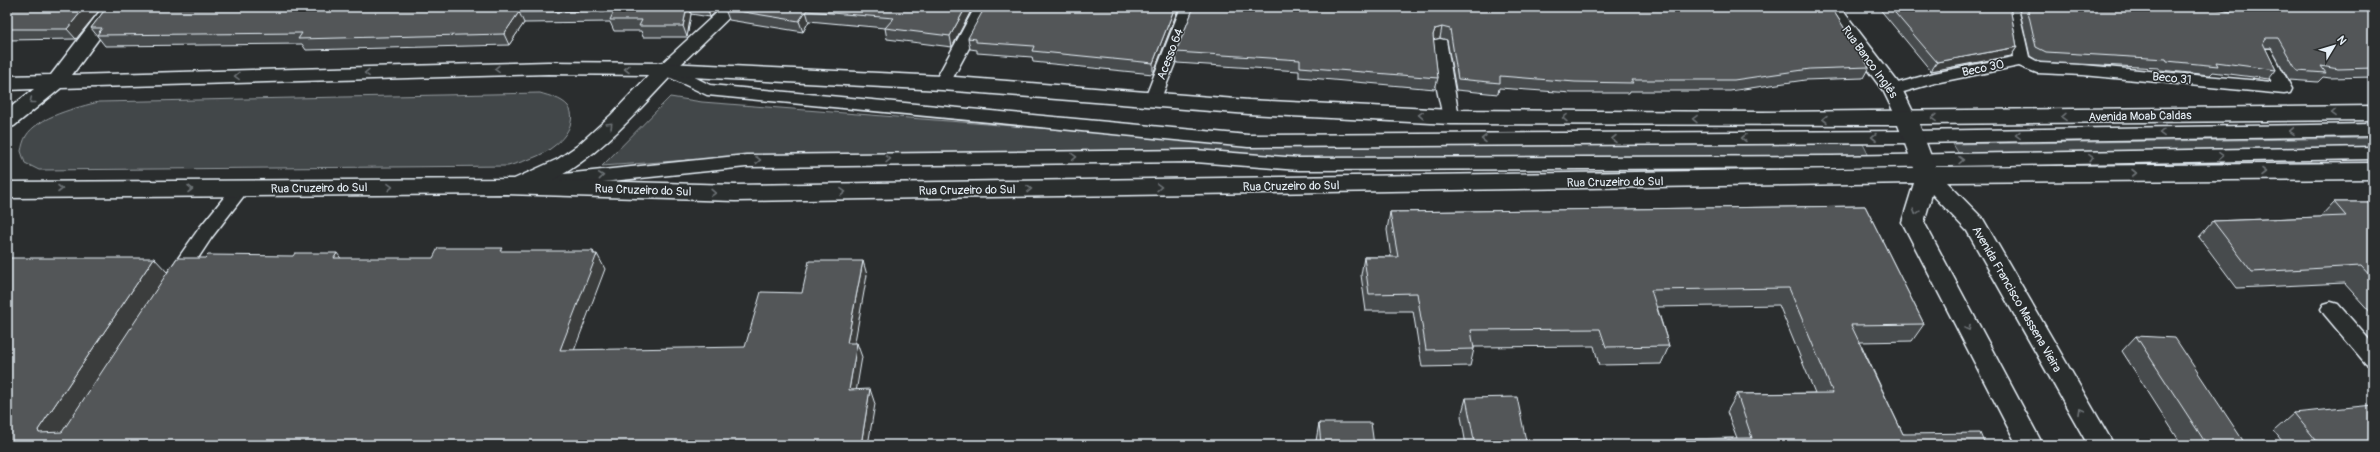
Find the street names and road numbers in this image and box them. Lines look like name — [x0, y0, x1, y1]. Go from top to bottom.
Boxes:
street label: Rua Banco Inglês — [1838, 23, 1901, 102]
street label: Acesso 64 — [1154, 26, 1187, 82]
street label: Beco 30 — [1961, 57, 2006, 80]
street label: Beco 31 — [2152, 69, 2192, 88]
street label: Avenida Moab Caldas — [2088, 108, 2192, 125]
street label: Rua Cruzeiro do Sul — [1566, 174, 1664, 191]
street label: Rua Cruzeiro do Sul — [1242, 178, 1340, 195]
street label: Rua Cruzeiro do Sul — [270, 180, 368, 197]
street label: Rua Cruzeiro do Sul — [594, 181, 692, 200]
street label: Rua Cruzeiro do Sul — [918, 182, 1016, 199]
street label: Avenida Francisco Massena Vieira — [1969, 224, 2065, 375]

